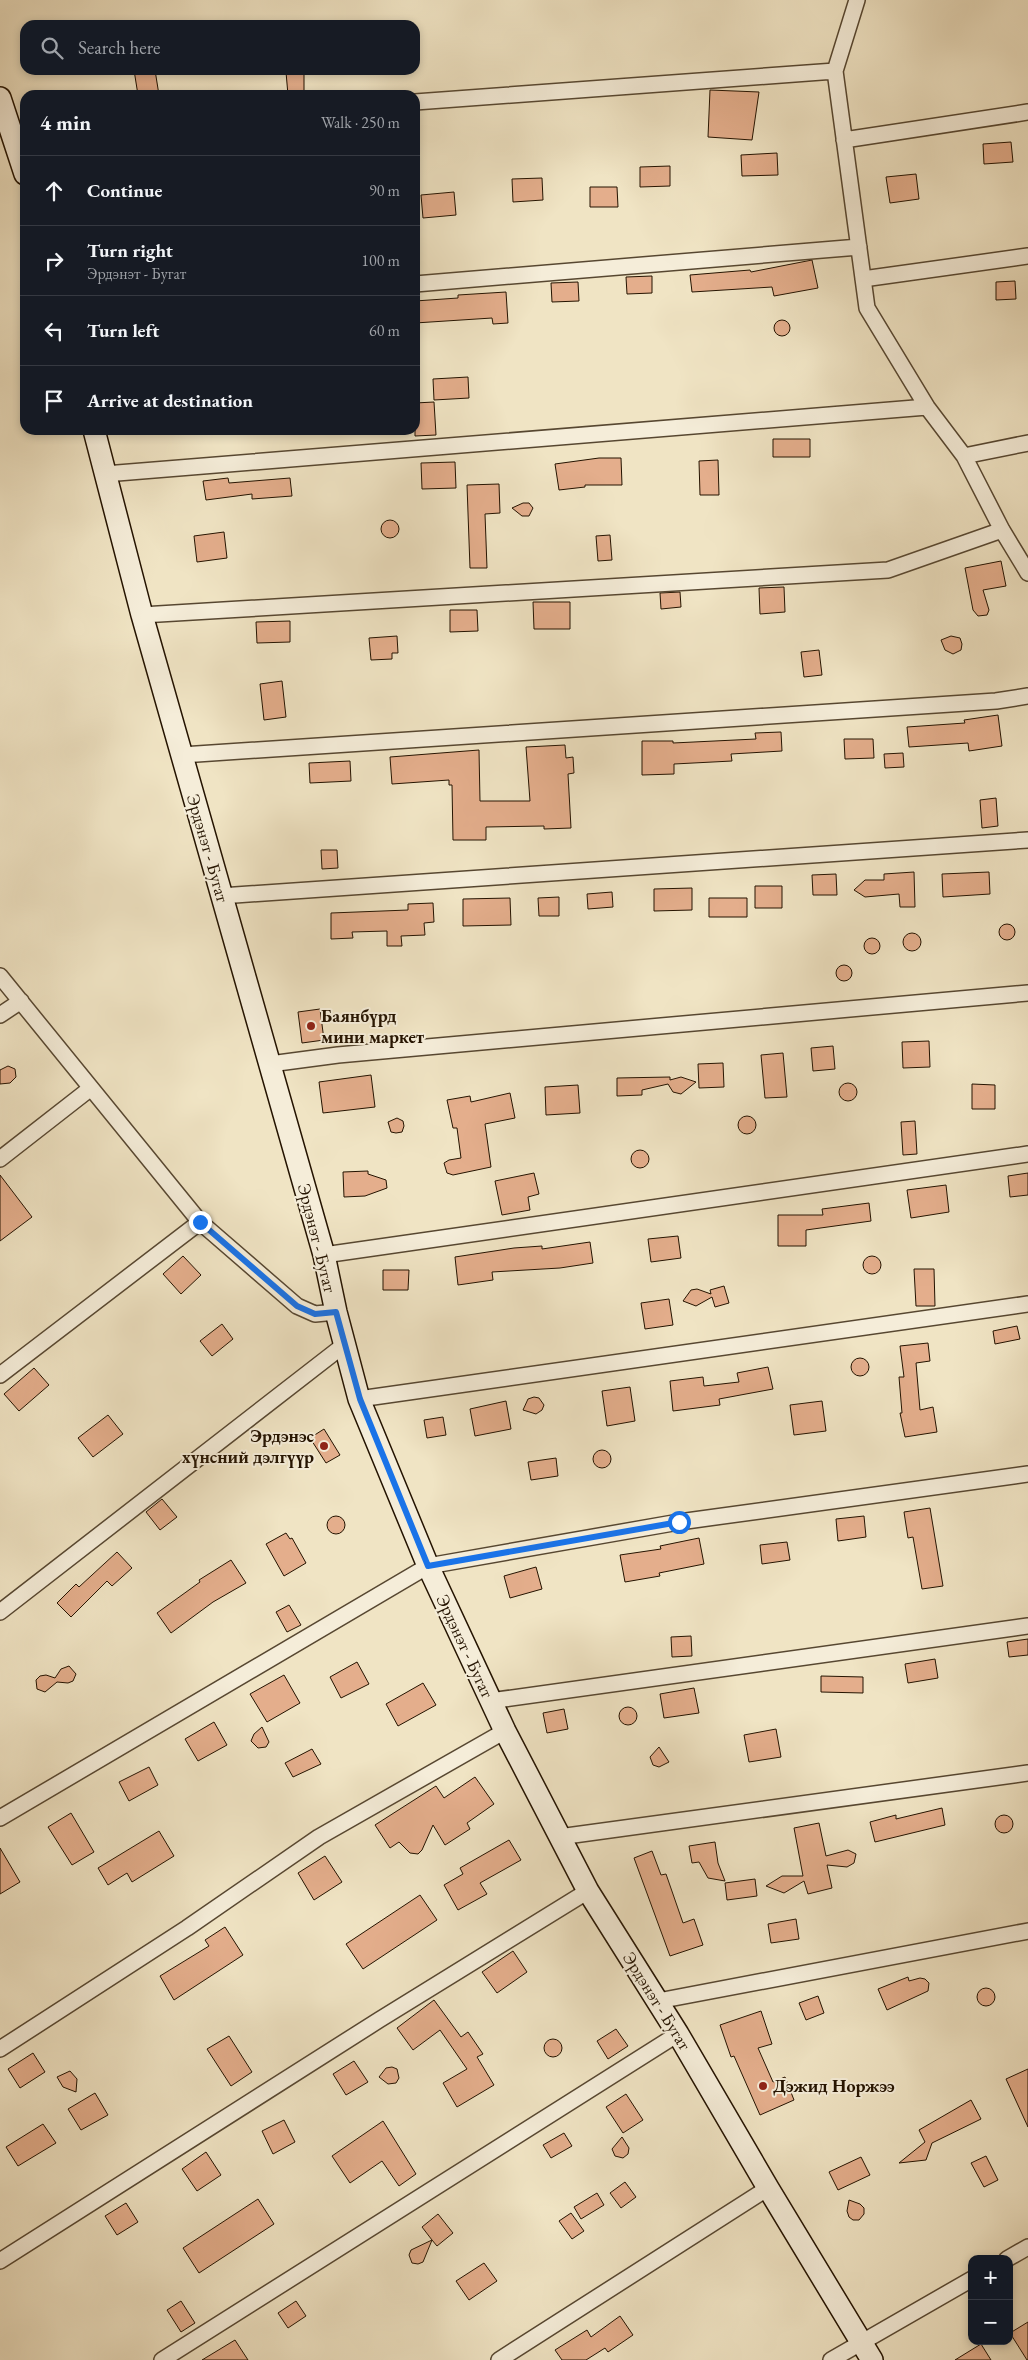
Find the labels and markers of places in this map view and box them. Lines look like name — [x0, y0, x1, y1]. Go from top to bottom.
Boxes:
place label: Баянбүрд мини маркет — [321, 1004, 424, 1048]
marker: Баянбүрд мини маркет — [305, 1020, 317, 1032]
place label: Эрдэнэс хүнсний дэлгүүр — [182, 1424, 315, 1468]
marker: Эрдэнэс хүнсний дэлгүүр — [318, 1440, 330, 1452]
place label: Дэжид Норжээ — [773, 2074, 895, 2097]
marker: Дэжид Норжээ — [757, 2080, 769, 2092]

